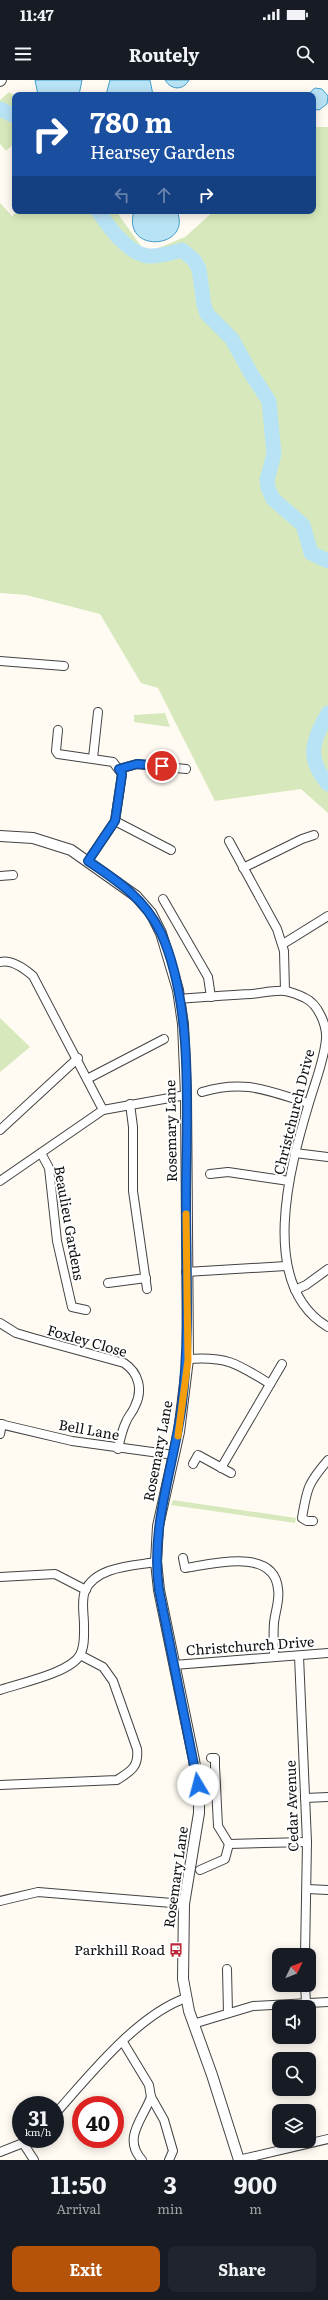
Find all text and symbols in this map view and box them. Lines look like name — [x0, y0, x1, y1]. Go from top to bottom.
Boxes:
text: 11:47 — [20, 3, 54, 26]
text: Routely — [129, 41, 199, 68]
icon: menu — [12, 43, 34, 65]
icon: search — [294, 43, 316, 65]
text: 780 m — [90, 100, 172, 142]
icon: right — [24, 108, 76, 160]
text: Hearsey Gardens — [90, 138, 235, 165]
icon: left — [111, 184, 133, 206]
icon: ahead — [153, 184, 175, 206]
icon: right — [195, 184, 217, 206]
pin — [145, 749, 179, 783]
icon: arrive — [151, 755, 173, 777]
street label: Christchurch Drive — [268, 1047, 318, 1177]
street label: Rosemary Lane — [159, 1080, 181, 1182]
street label: Beaulieu Gardens — [50, 1164, 90, 1282]
street label: Foxley Close — [45, 1319, 130, 1361]
street label: Rosemary Lane — [137, 1399, 177, 1503]
street label: Bell Lane — [57, 1414, 121, 1444]
street label: Christchurch Drive — [185, 1631, 315, 1659]
street label: Cedar Avenue — [279, 1760, 303, 1852]
position arrow — [177, 1764, 219, 1806]
street label: Rosemary Lane — [158, 1825, 192, 1929]
place label: Parkhill Road — [74, 1939, 165, 1959]
bus stop icon: Parkhill Road — [168, 1942, 184, 1958]
north arrow — [272, 1948, 316, 1992]
map controls — [272, 1948, 316, 2148]
button: sound — [272, 2000, 316, 2044]
button: search — [272, 2052, 316, 2096]
speed limit sign: 40 — [72, 2096, 124, 2148]
text: 31 — [28, 2102, 48, 2132]
button: layers — [272, 2104, 316, 2148]
text: km/h — [25, 2124, 51, 2139]
text: 11:50 — [51, 2166, 106, 2201]
text: 3 — [163, 2166, 177, 2201]
text: 900 — [234, 2166, 277, 2201]
text: Arrival — [56, 2199, 101, 2218]
text: min — [157, 2199, 183, 2218]
text: m — [249, 2199, 262, 2218]
button: Exit — [12, 2246, 160, 2292]
button: Share — [168, 2246, 316, 2292]

